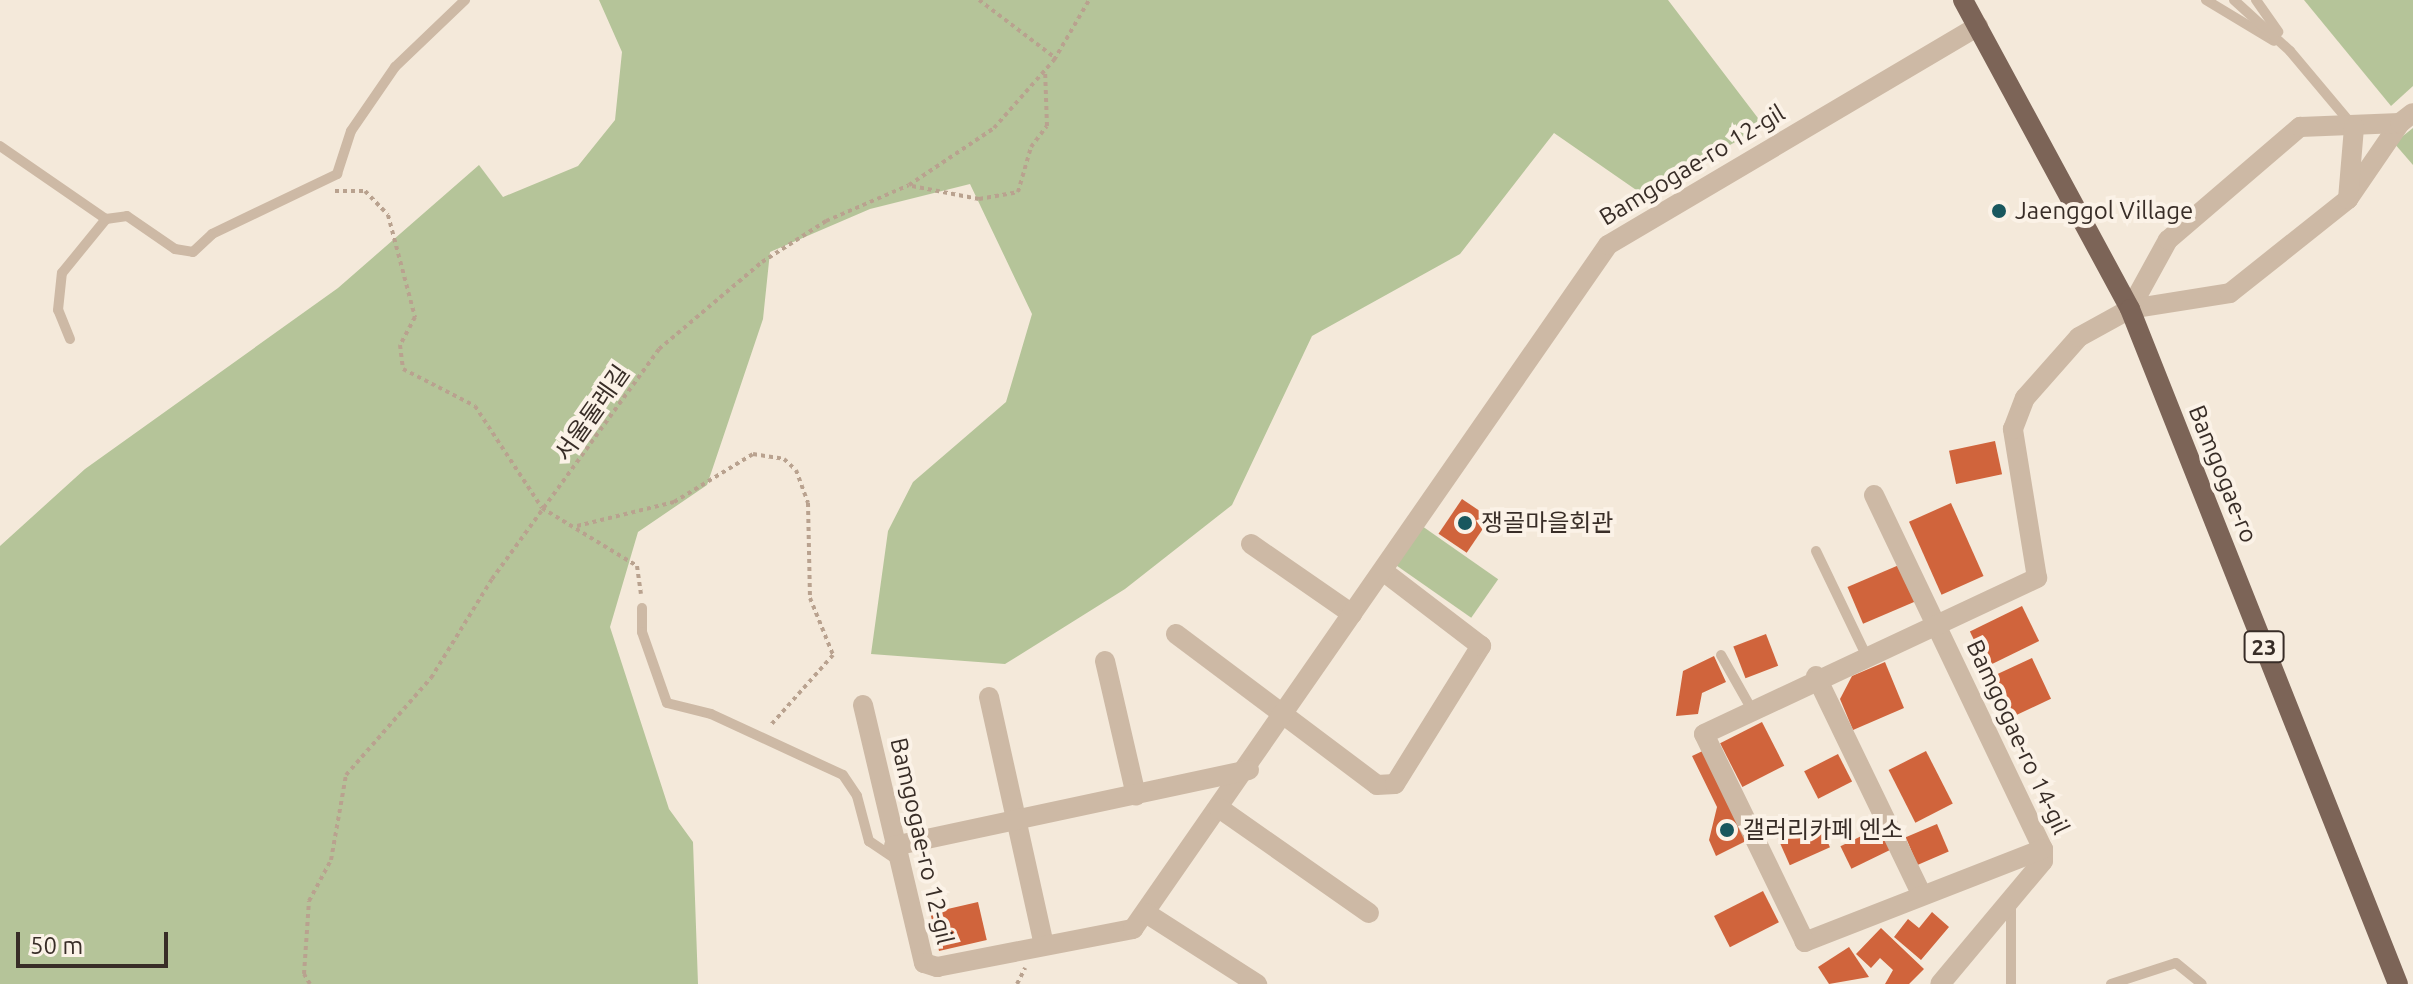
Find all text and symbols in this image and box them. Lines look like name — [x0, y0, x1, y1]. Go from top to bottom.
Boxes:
street label: Bamgogae-ro 12-gil — [1594, 98, 1790, 232]
place label: Jaenggol Village — [2015, 197, 2193, 225]
marker: Jaenggol Village — [1990, 202, 2008, 220]
street label: 서울둘레길 — [549, 360, 635, 466]
street label: Bamgogae-ro — [2182, 401, 2264, 547]
place label: 쟁골마을회관 — [1481, 509, 1613, 537]
marker: 쟁골마을회관 — [1456, 514, 1474, 532]
road number: 23 — [2242, 629, 2286, 665]
street label: Bamgogae-ro 14-gil — [1960, 635, 2076, 839]
street label: Bamgogae-ro 12-gil — [884, 735, 960, 947]
place label: 갤러리카페 엔소 — [1743, 816, 1903, 844]
marker: 갤러리카페 엔소 — [1718, 821, 1736, 839]
scale bar — [20, 916, 172, 966]
text: 50 m — [30, 932, 83, 959]

